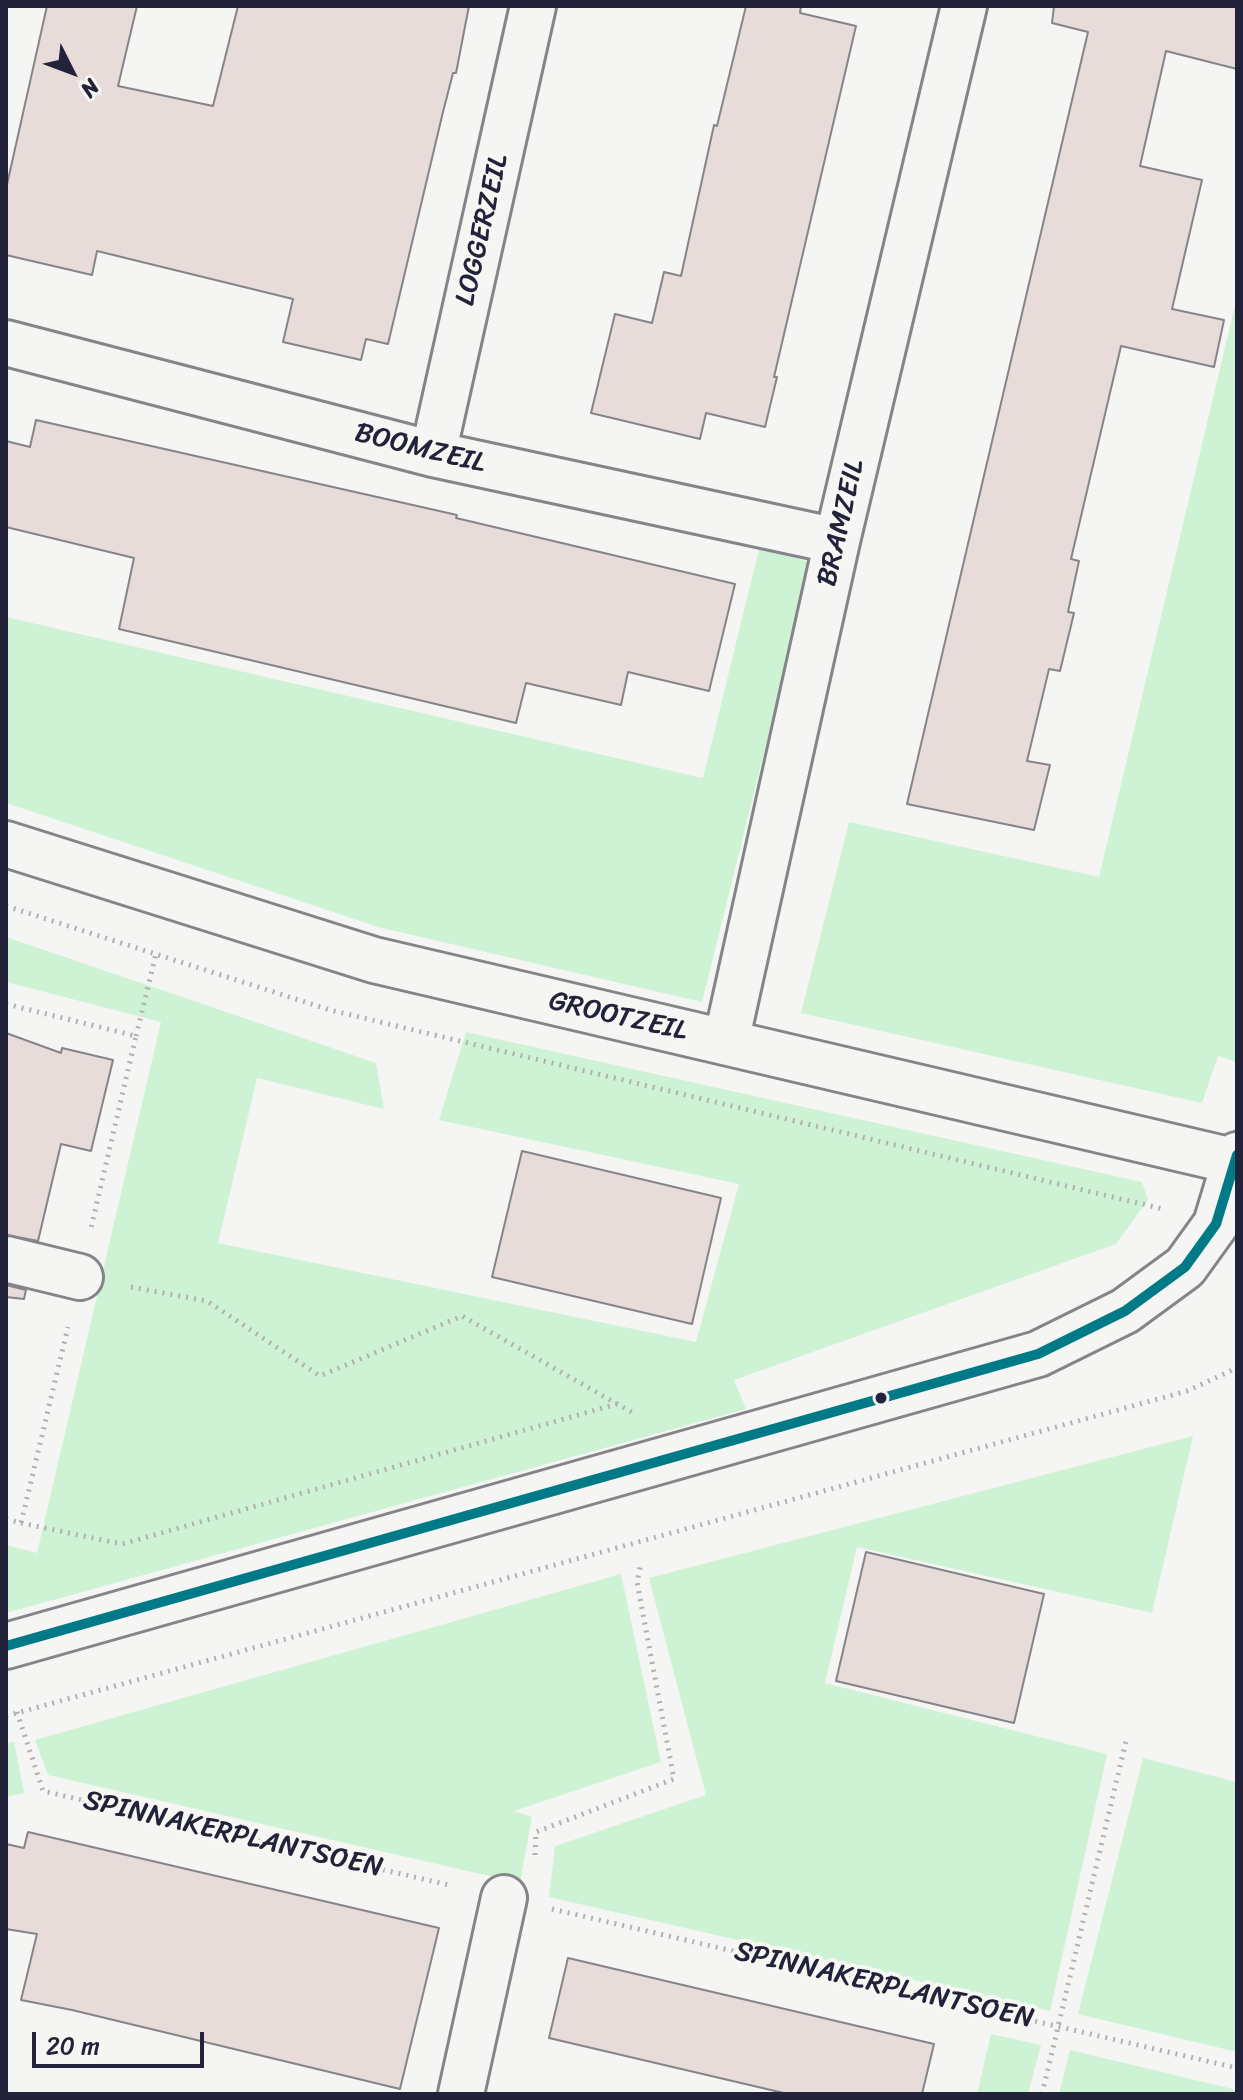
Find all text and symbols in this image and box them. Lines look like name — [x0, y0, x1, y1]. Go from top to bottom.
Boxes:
north arrow — [32, 32, 112, 112]
text: N — [71, 70, 110, 107]
street label: LOGGERZEIL — [449, 151, 517, 309]
street label: BOOMZEIL — [351, 417, 489, 481]
street label: BRAMZEIL — [811, 456, 873, 590]
street label: GROOTZEIL — [546, 985, 690, 1049]
unlabelled marker — [873, 1390, 889, 1406]
street label: SPINNAKERPLANTSOEN — [80, 1784, 386, 1886]
street label: SPINNAKERPLANTSOEN — [731, 1935, 1037, 2037]
scale bar — [36, 2016, 208, 2066]
text: 20 m — [46, 2025, 100, 2067]

